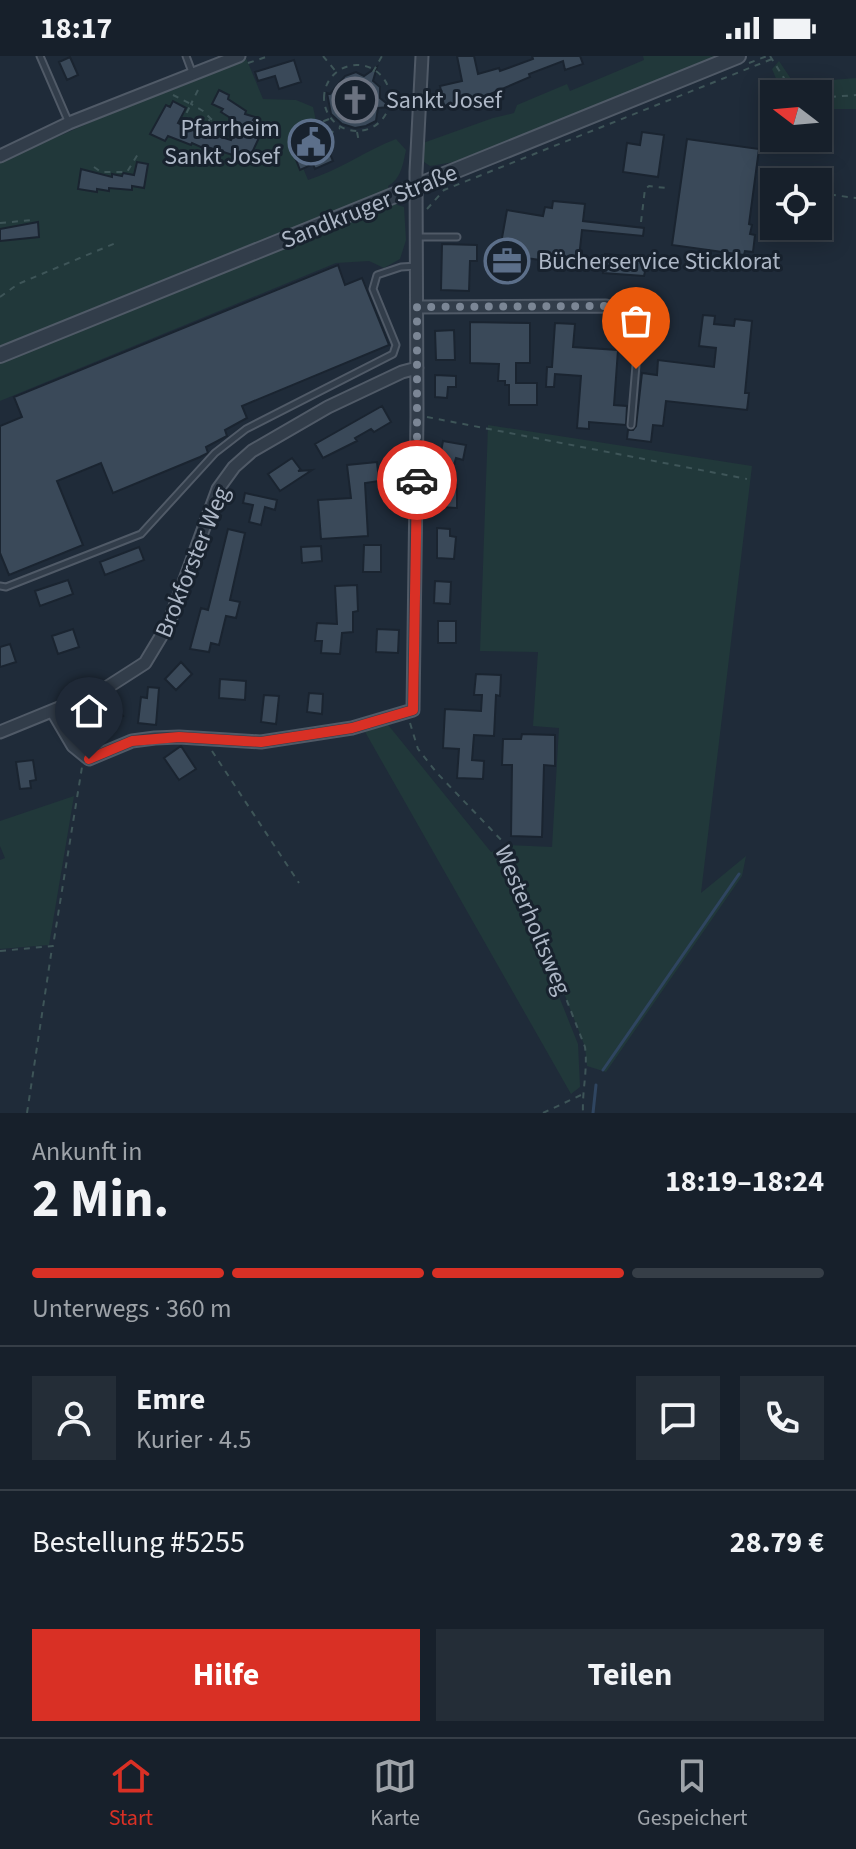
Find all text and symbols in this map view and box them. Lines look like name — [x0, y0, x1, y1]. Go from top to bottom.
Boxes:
text: 18:17 — [40, 7, 112, 50]
church icon: Sankt Josef — [331, 76, 379, 124]
north arrow — [760, 80, 832, 152]
map controls — [760, 80, 832, 240]
place label: Sankt Josef — [386, 83, 503, 118]
place label: Pfarrheim Sankt Josef — [164, 111, 281, 174]
public building icon: Pfarrheim Sankt Josef — [287, 118, 335, 166]
street label: Sandkruger Straße — [276, 155, 463, 258]
button: locate — [760, 168, 832, 240]
office icon: Bücherservice Sticklorat — [483, 237, 531, 285]
place label: Bücherservice Sticklorat — [538, 244, 780, 279]
pin — [602, 287, 670, 369]
icon: bag — [614, 299, 658, 343]
courier — [377, 440, 457, 520]
icon: car — [395, 458, 439, 502]
street label: Brokforster Weg — [146, 481, 239, 643]
pin — [55, 677, 123, 759]
icon: home — [67, 689, 111, 733]
street label: Westerholtsweg — [485, 840, 580, 1000]
text: Ankunft in — [32, 1133, 142, 1170]
text: 18:19–18:24 — [665, 1160, 824, 1203]
text: 2 Min. — [32, 1163, 169, 1237]
text: Unterwegs · 360 m — [32, 1290, 231, 1327]
button: person — [32, 1376, 116, 1460]
button: chat — [636, 1376, 720, 1460]
button: phone — [740, 1376, 824, 1460]
text: Emre — [136, 1378, 205, 1421]
text: Kurier · 4.5 — [136, 1421, 251, 1458]
text: Bestellung #5255 — [32, 1521, 245, 1564]
text: 28.79 € — [730, 1521, 824, 1564]
button: Hilfe — [32, 1629, 420, 1721]
button: Teilen — [436, 1629, 824, 1721]
tab: Start — [109, 1754, 153, 1834]
tab: Karte — [370, 1754, 420, 1834]
tab: Gespeichert — [637, 1754, 747, 1834]

